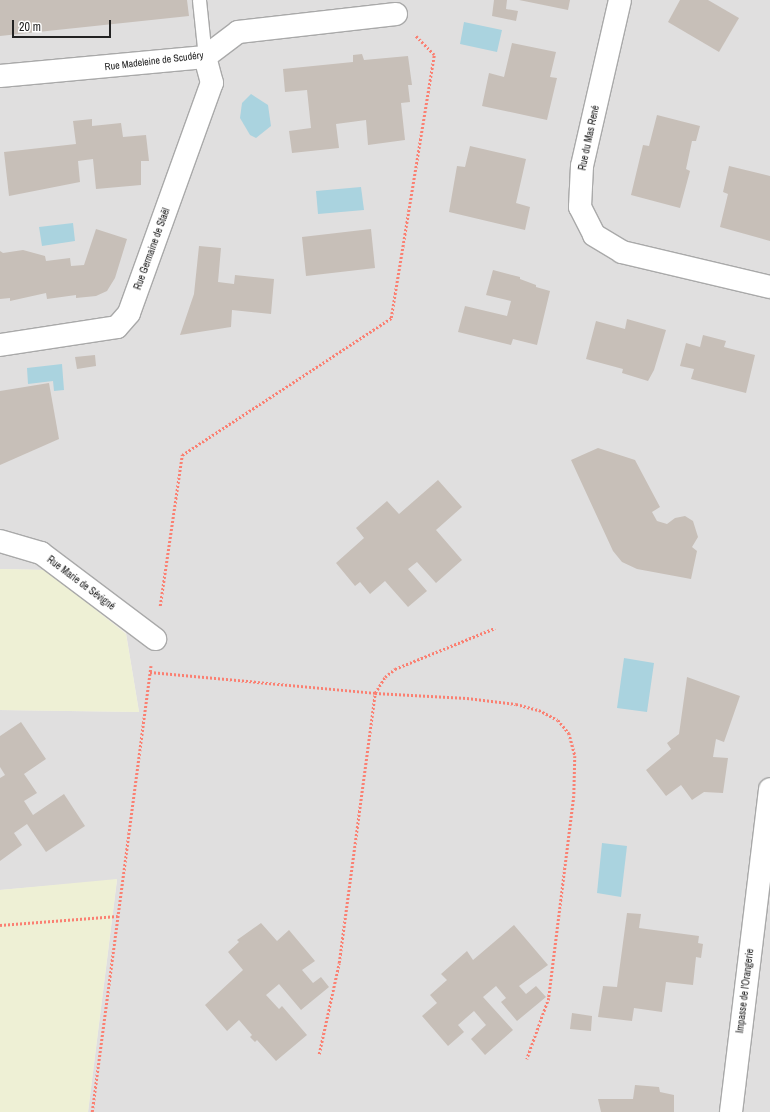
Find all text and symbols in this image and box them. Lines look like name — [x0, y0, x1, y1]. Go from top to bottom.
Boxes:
scale bar — [14, 12, 113, 38]
text: 20 m — [19, 19, 41, 35]
street label: Rue Madeleine de Scudéry — [104, 49, 204, 73]
street label: Rue du Mas René — [576, 104, 602, 172]
street label: Rue Germaine de Staël — [132, 206, 172, 292]
street label: Rue Marie de Sévigné — [45, 554, 117, 612]
street label: Impasse de l'Orangerie — [734, 948, 756, 1034]

